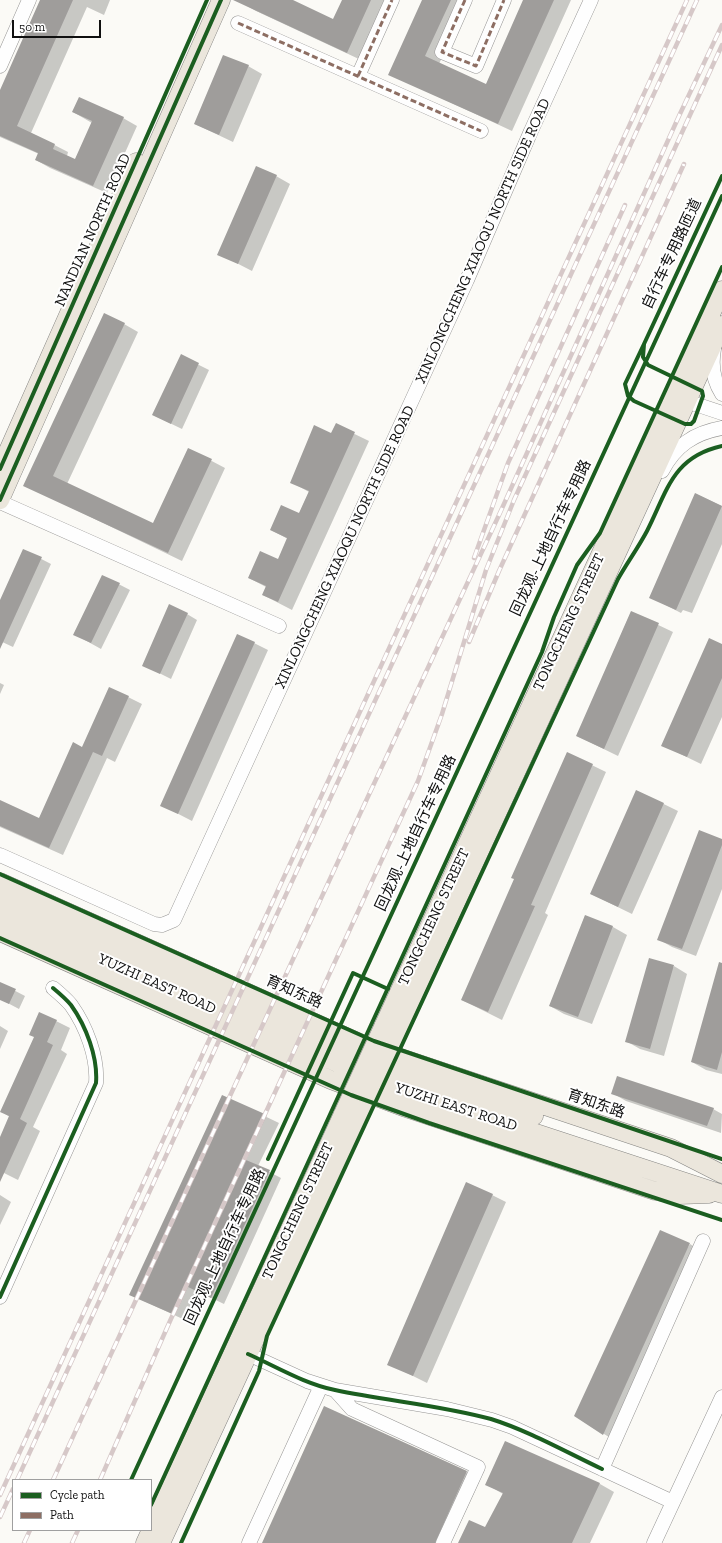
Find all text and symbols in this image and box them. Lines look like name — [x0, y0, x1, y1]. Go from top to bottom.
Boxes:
scale bar — [14, 12, 103, 38]
text: 50 m — [19, 20, 45, 34]
street label: XINLONGCHENG XIAOQU NORTH SIDE ROAD — [412, 96, 554, 386]
street label: NANDIAN NORTH ROAD — [51, 151, 135, 309]
street label: 自行车专用路匝道 — [638, 196, 706, 312]
street label: XINLONGCHENG XIAOQU NORTH SIDE ROAD — [271, 403, 419, 691]
street label: 回龙观-上地自行车专用路 — [507, 457, 595, 619]
street label: TONGCHENG STREET — [529, 551, 609, 693]
street label: 回龙观-上地自行车专用路 — [372, 752, 460, 914]
street label: TONGCHENG STREET — [394, 846, 474, 988]
street label: YUZHI EAST ROAD — [95, 950, 219, 1018]
street label: 育知东路 — [263, 972, 325, 1012]
street label: YUZHI EAST ROAD — [393, 1079, 519, 1135]
street label: 育知东路 — [565, 1086, 627, 1122]
street label: TONGCHENG STREET — [258, 1140, 338, 1282]
street label: 回龙观-上地自行车专用路 — [181, 1166, 269, 1328]
legend — [12, 1479, 152, 1531]
text: Cycle path — [50, 1488, 104, 1502]
text: Path — [50, 1508, 74, 1522]

